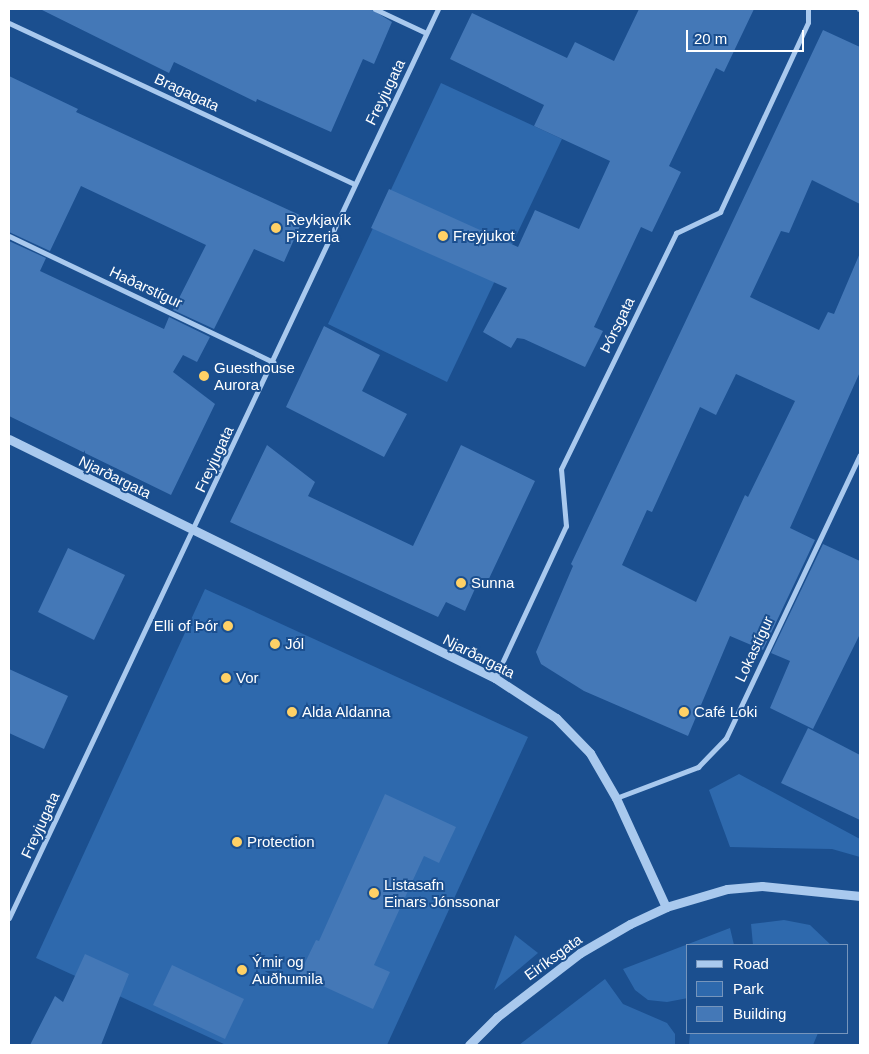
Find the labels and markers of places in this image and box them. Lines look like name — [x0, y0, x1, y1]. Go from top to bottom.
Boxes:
place label: Reykjavík Pizzeria — [286, 210, 351, 245]
marker: Reykjavík Pizzeria — [270, 222, 282, 234]
place label: Freyjukot — [453, 227, 515, 245]
marker: Freyjukot — [437, 230, 449, 242]
place label: Guesthouse Aurora — [214, 358, 295, 393]
marker: Guesthouse Aurora — [198, 370, 210, 382]
place label: Sunna — [471, 574, 514, 592]
marker: Sunna — [455, 577, 467, 589]
place label: Elli of Þór — [154, 617, 218, 635]
marker: Elli of Þór — [222, 620, 234, 632]
place label: Jól — [285, 635, 304, 653]
marker: Jól — [269, 638, 281, 650]
place label: Vor — [236, 669, 259, 687]
marker: Vor — [220, 672, 232, 684]
place label: Alda Aldanna — [302, 703, 391, 721]
place label: Café Loki — [694, 703, 757, 721]
marker: Alda Aldanna — [286, 706, 298, 718]
marker: Café Loki — [678, 706, 690, 718]
place label: Protection — [247, 833, 315, 851]
marker: Protection — [231, 836, 243, 848]
place label: Listasafn Einars Jónssonar — [384, 875, 500, 910]
marker: Listasafn Einars Jónssonar — [368, 887, 380, 899]
place label: Ýmir og Auðhumila — [252, 952, 323, 987]
marker: Ýmir og Auðhumila — [236, 964, 248, 976]

